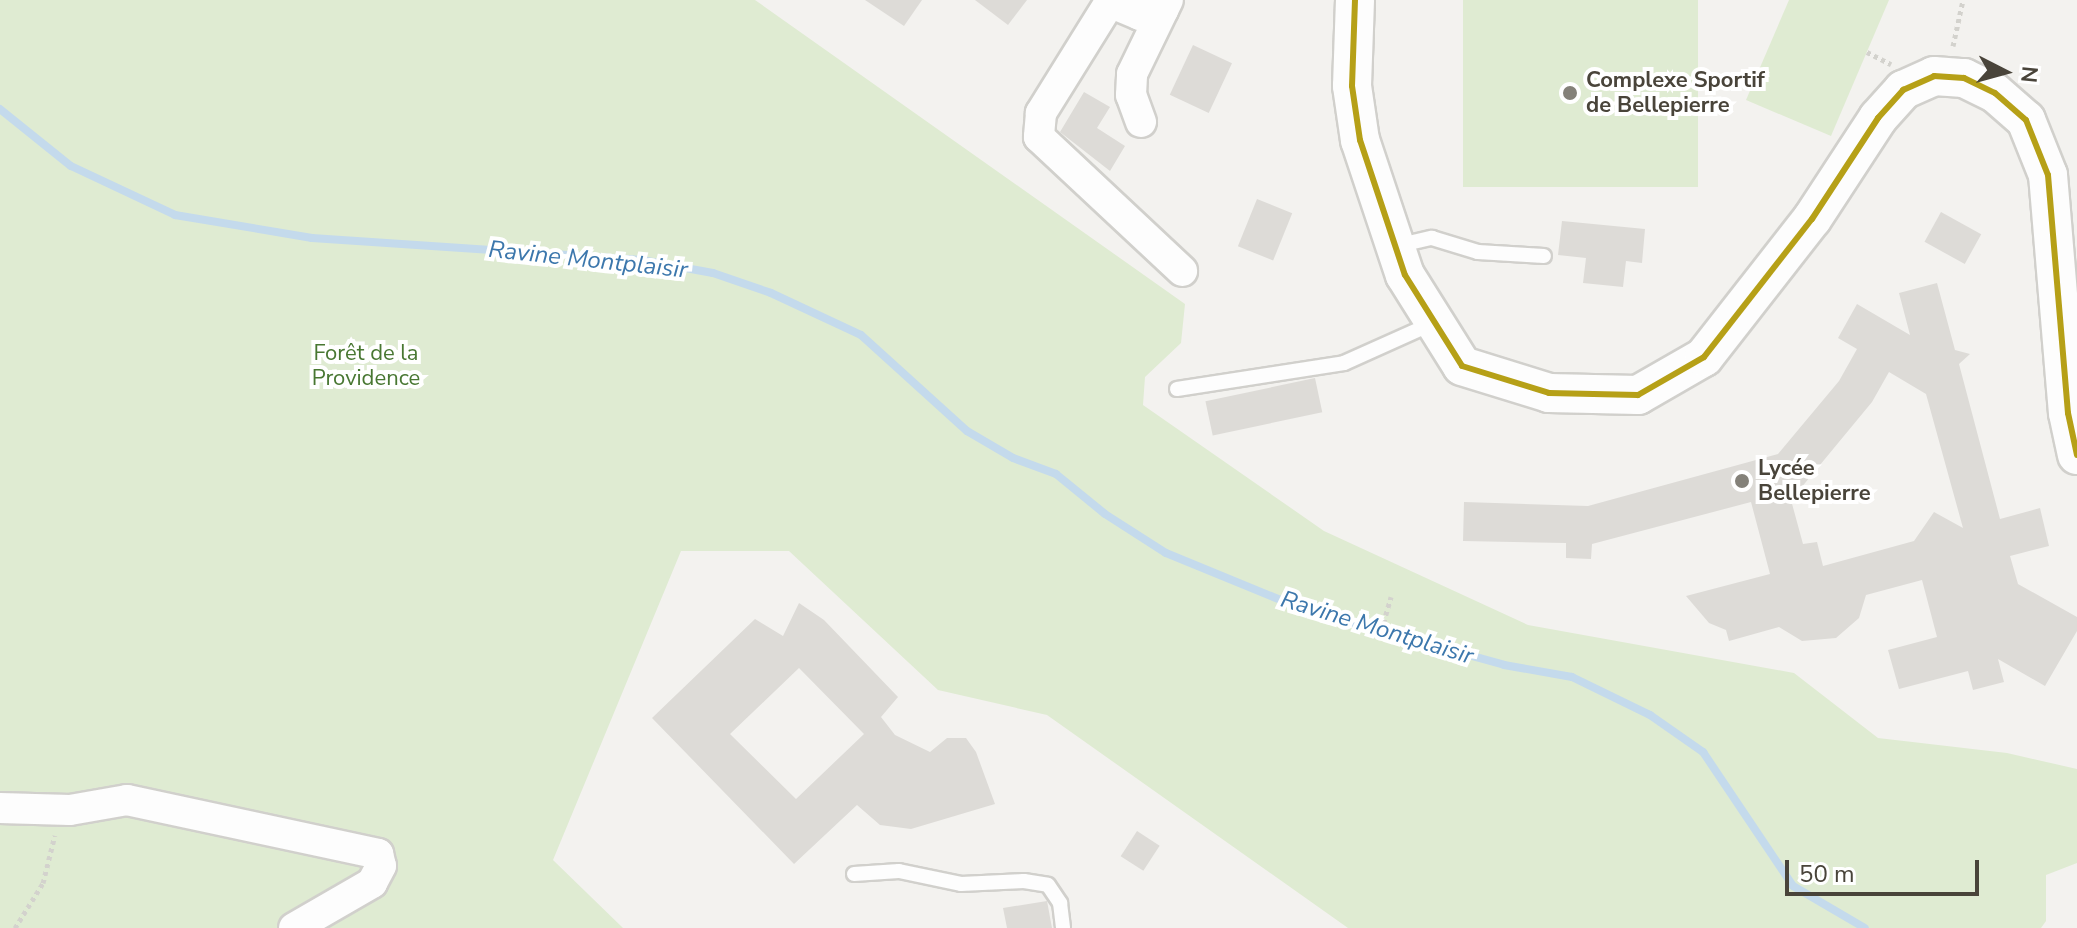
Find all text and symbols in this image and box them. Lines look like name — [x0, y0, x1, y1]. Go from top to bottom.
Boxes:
north arrow — [1965, 32, 2045, 112]
text: N — [2013, 65, 2045, 84]
place label: Complexe Sportif de Bellepierre — [1586, 67, 1765, 118]
marker: Complexe Sportif de Bellepierre — [1561, 84, 1579, 102]
water label: Ravine Montplaisir — [487, 235, 689, 285]
park label: Forêt de la Providence — [312, 340, 420, 392]
place label: Lycée Bellepierre — [1758, 455, 1871, 506]
marker: Lycée Bellepierre — [1733, 472, 1751, 490]
water label: Ravine Montplaisir — [1277, 585, 1477, 671]
scale bar — [1789, 844, 1983, 894]
text: 50 m — [1799, 858, 1855, 890]

